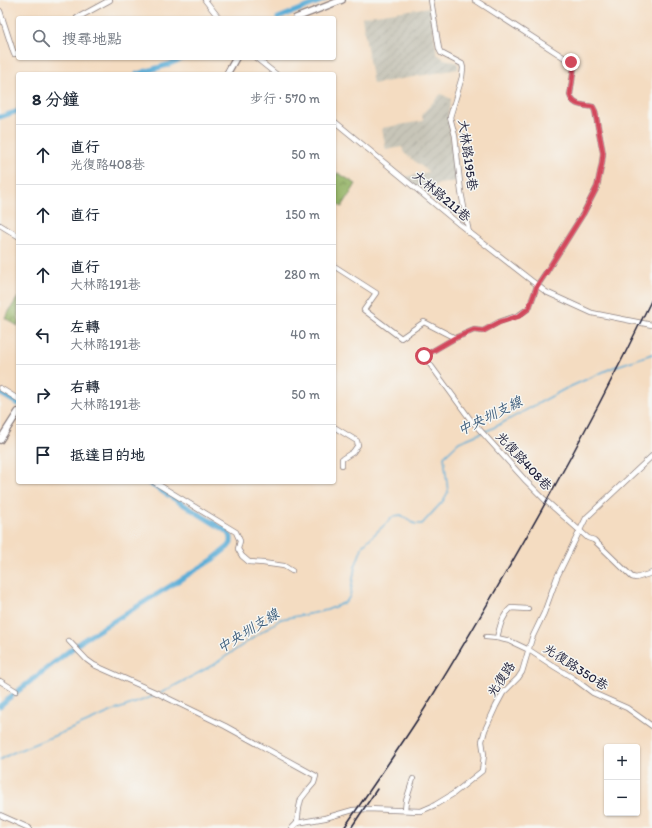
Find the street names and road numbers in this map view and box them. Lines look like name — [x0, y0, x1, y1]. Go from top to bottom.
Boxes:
street label: 大林路195巷 — [456, 118, 480, 192]
street label: 大林路211巷 — [410, 167, 474, 225]
street label: 光復路408巷 — [493, 428, 555, 494]
street label: 光復路350巷 — [541, 641, 611, 693]
street label: 光復路 — [484, 659, 518, 699]

